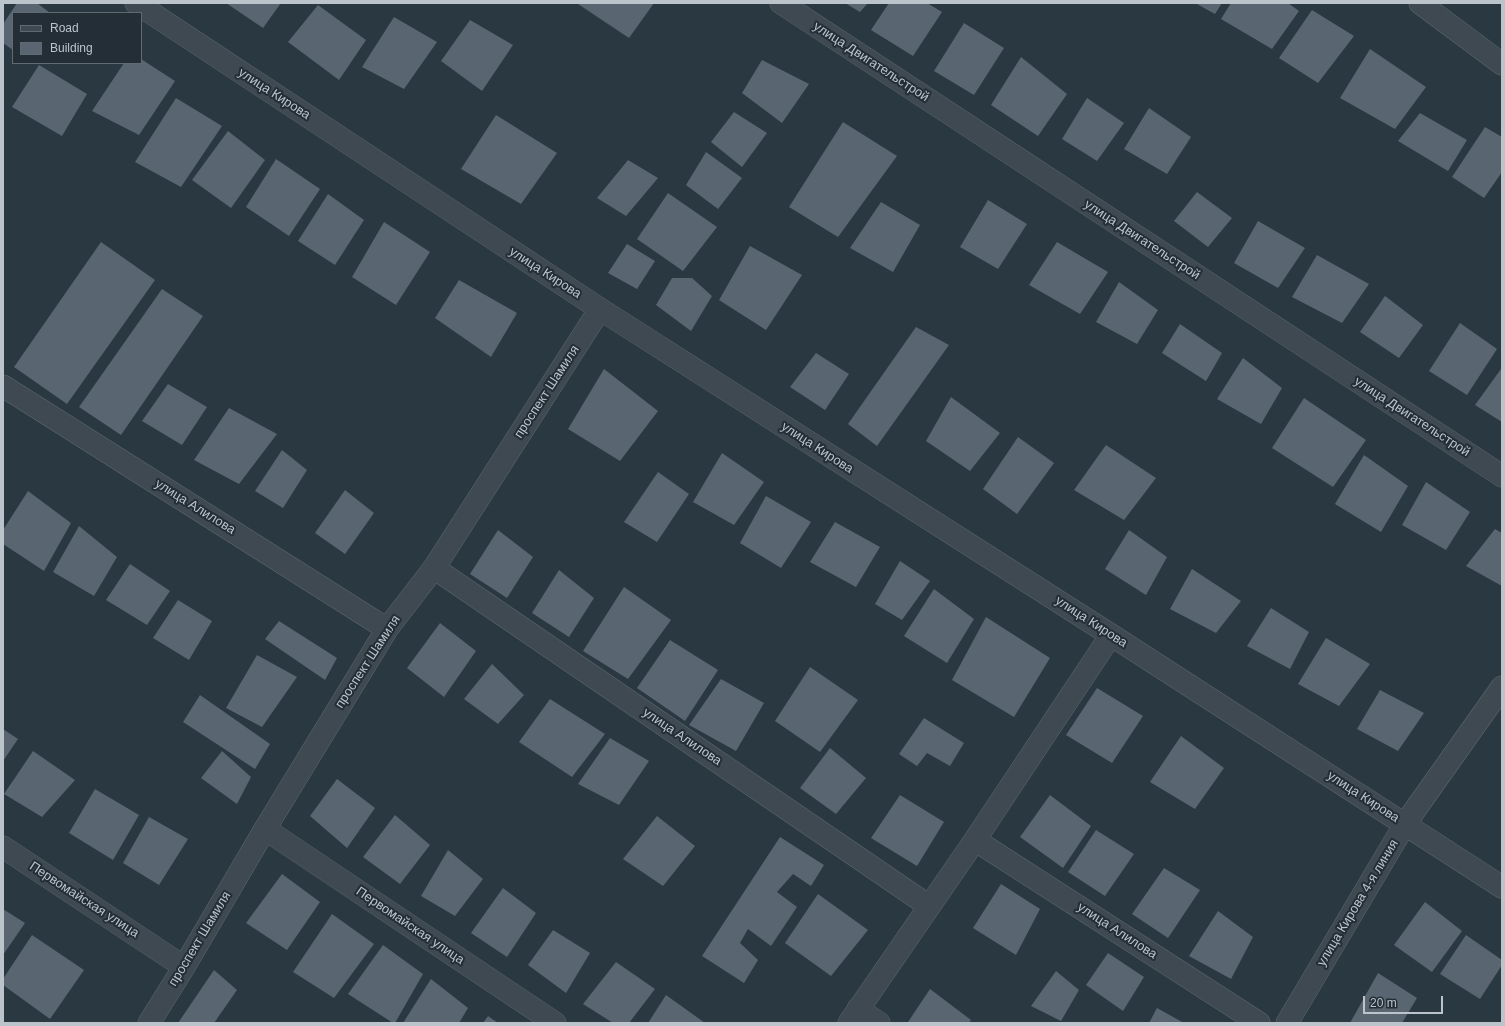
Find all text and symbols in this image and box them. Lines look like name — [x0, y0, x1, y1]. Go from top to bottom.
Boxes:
legend — [12, 12, 142, 64]
street label: улица Двигательстрой — [810, 19, 932, 105]
text: Road — [50, 21, 79, 35]
text: Building — [50, 41, 93, 55]
street label: улица Кирова — [235, 65, 313, 123]
street label: улица Двигательстрой — [1081, 197, 1203, 283]
street label: улица Кирова — [506, 244, 584, 302]
street label: проспект Шамиля — [511, 343, 583, 441]
street label: улица Двигательстрой — [1351, 374, 1473, 460]
street label: улица Кирова — [778, 419, 856, 477]
street label: улица Алилова — [152, 476, 238, 538]
street label: улица Кирова — [1052, 593, 1130, 651]
street label: проспект Шамиля — [332, 613, 404, 711]
street label: улица Алилова — [640, 705, 724, 769]
street label: улица Кирова — [1324, 768, 1402, 826]
street label: улица Кирова 4-я линия — [1314, 837, 1402, 969]
street label: Первомайская улица — [26, 859, 142, 941]
street label: Первомайская улица — [353, 884, 467, 968]
street label: проспект Шамиля — [166, 889, 234, 989]
street label: улица Алилова — [1074, 899, 1160, 963]
scale bar — [1365, 988, 1445, 1014]
text: 20 m — [1370, 996, 1397, 1010]

